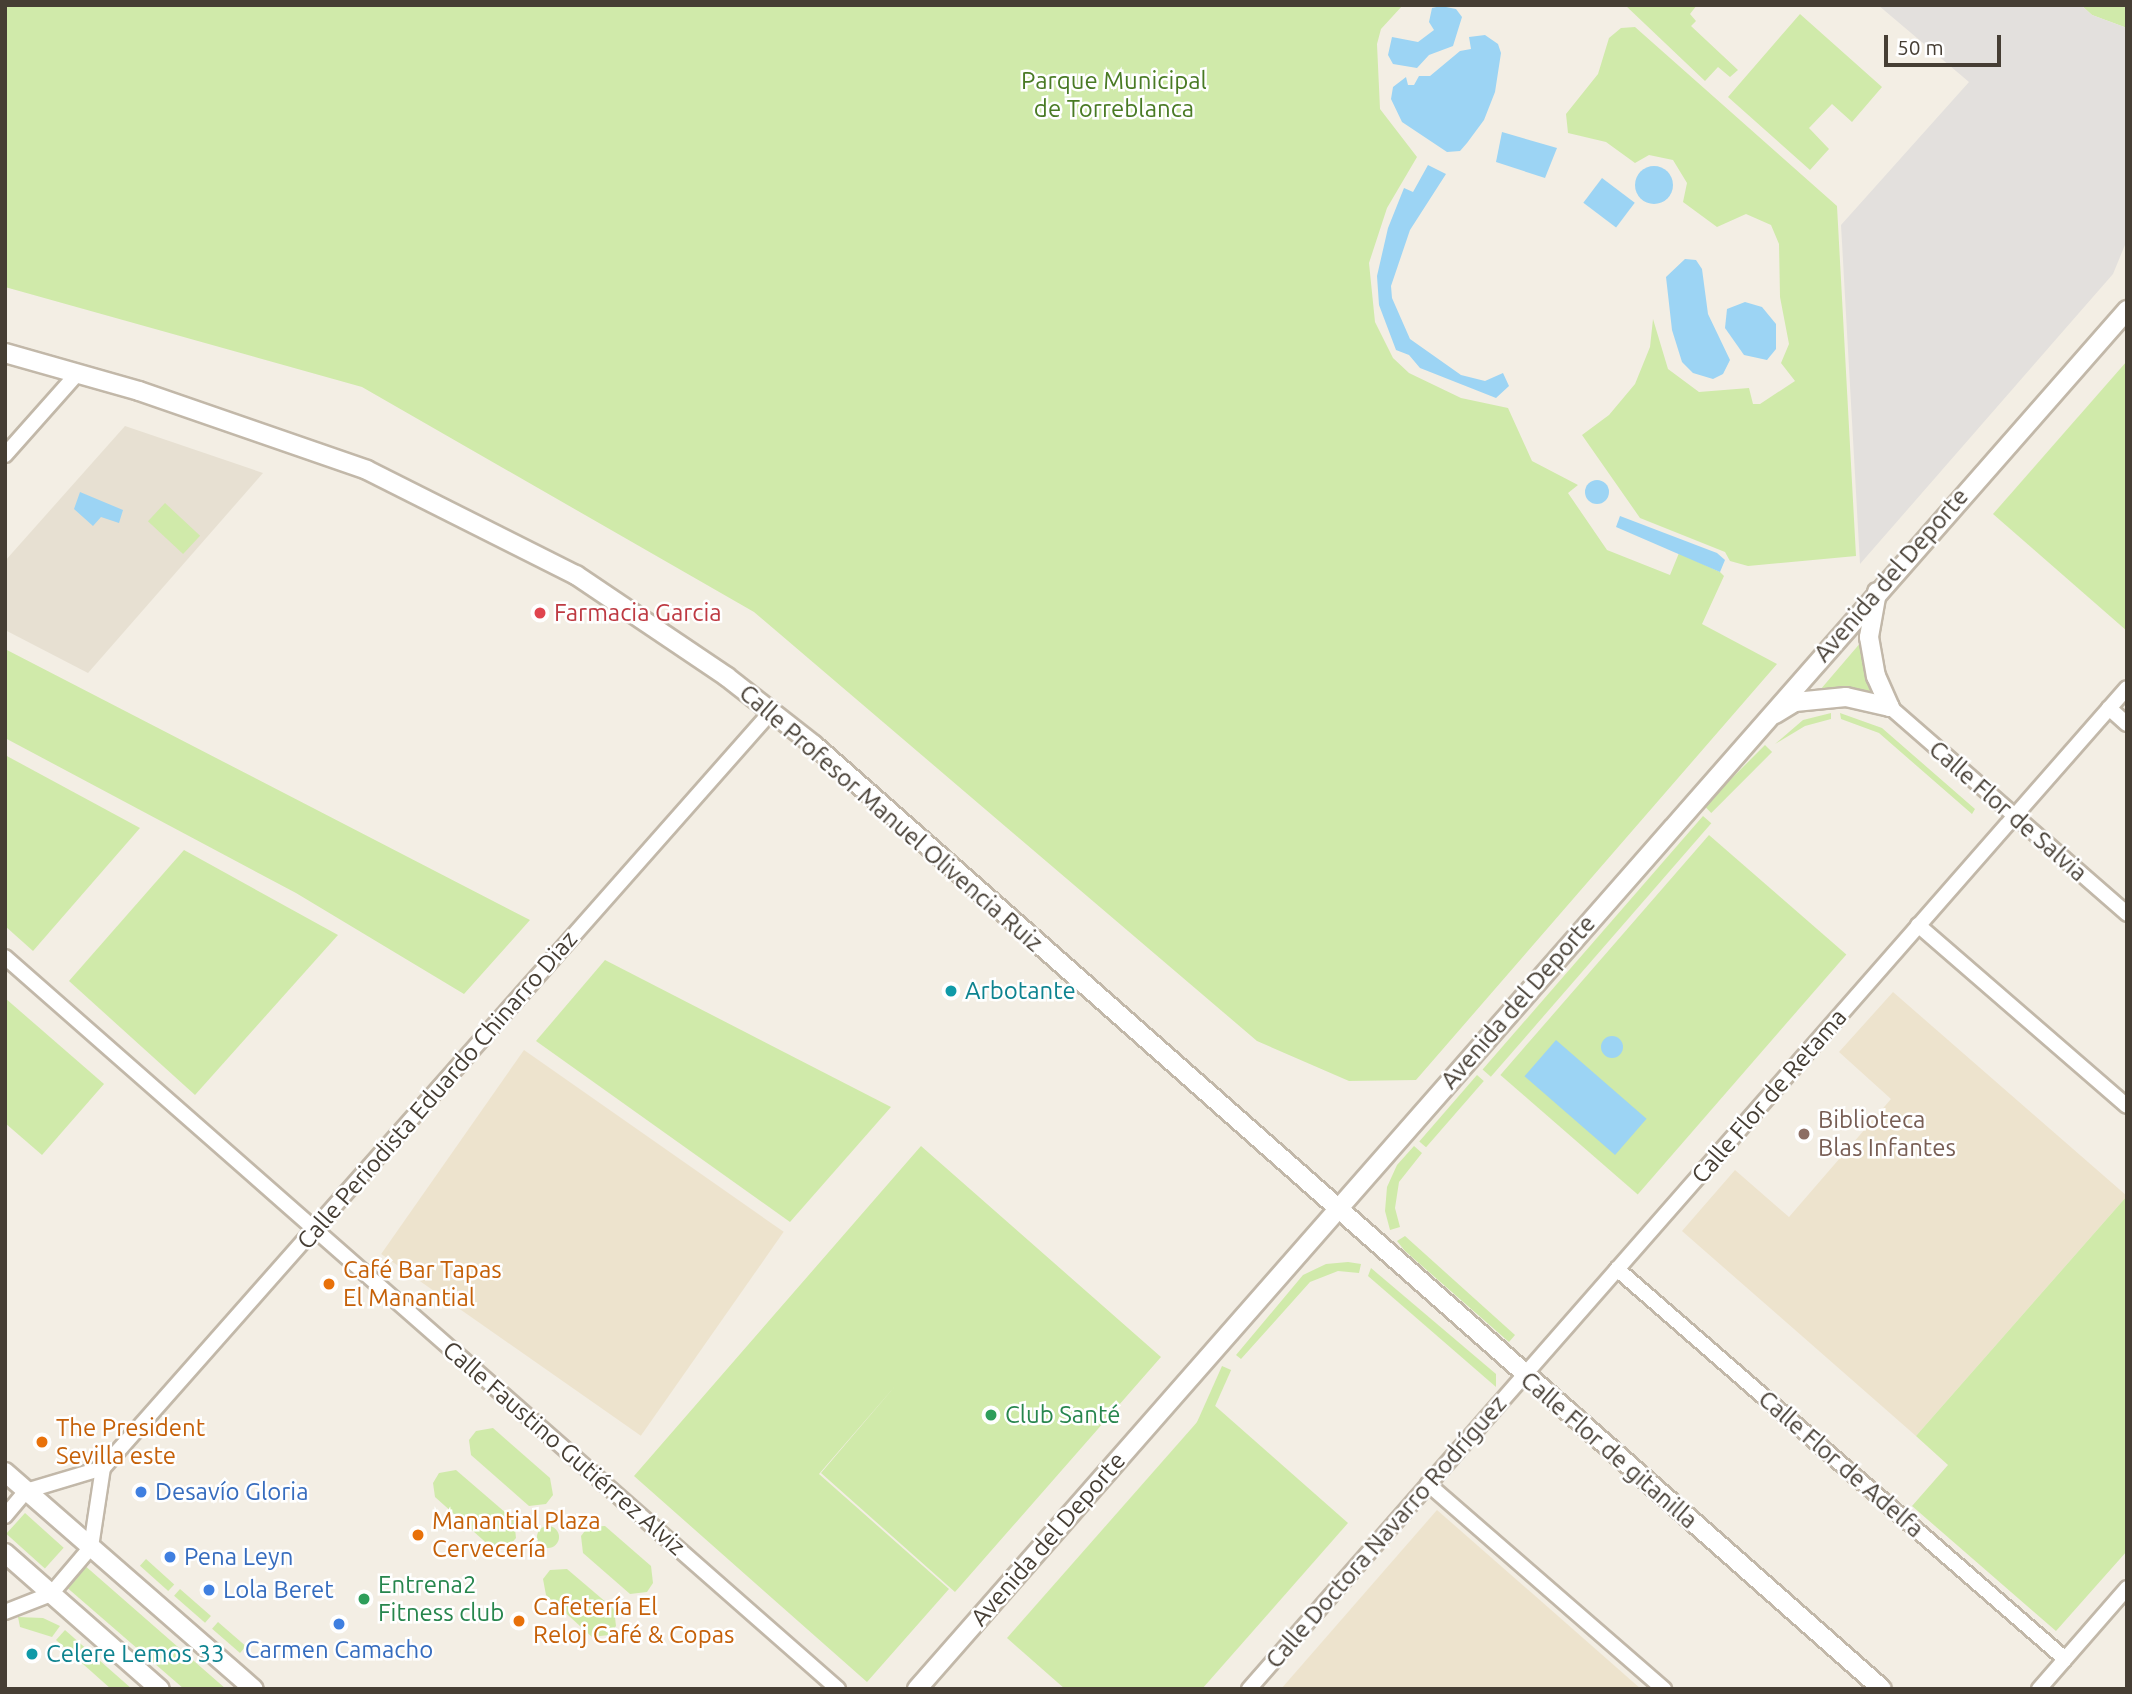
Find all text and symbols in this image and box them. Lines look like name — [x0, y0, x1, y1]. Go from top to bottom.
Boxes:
scale bar — [1887, 21, 2004, 65]
text: 50 m — [1897, 35, 1944, 59]
park label: Parque Municipal de Torreblanca — [1021, 67, 1207, 123]
street label: Avenida del Deporte — [1808, 482, 1974, 668]
place label: Farmacia Garcia — [554, 599, 722, 627]
marker: Farmacia Garcia — [532, 605, 548, 621]
street label: Calle Profesor Manuel Olivencia Ruiz — [733, 678, 1049, 958]
street label: Calle Flor de Salvia — [1923, 735, 2093, 887]
street label: Avenida del Deporte — [1435, 909, 1601, 1095]
street label: Calle Periodista Eduardo Chinarro Diaz — [291, 925, 583, 1255]
place label: Arbotante — [965, 977, 1076, 1005]
marker: Arbotante — [943, 983, 959, 999]
street label: Calle Flor de Retama — [1685, 1003, 1853, 1189]
place label: Biblioteca Blas Infantes — [1818, 1106, 1956, 1162]
marker: Biblioteca Blas Infantes — [1796, 1126, 1812, 1142]
place label: Café Bar Tapas El Manantial — [343, 1256, 502, 1312]
marker: Café Bar Tapas El Manantial — [321, 1276, 337, 1292]
street label: Calle Faustino Gutiérrez Alviz — [437, 1335, 691, 1561]
street label: Calle Flor de gitanilla — [1515, 1365, 1703, 1535]
street label: Calle Flor de Adelfa — [1753, 1384, 1929, 1544]
street label: Calle Doctora Navarro Rodríguez — [1260, 1390, 1512, 1674]
place label: Club Santé — [1005, 1401, 1121, 1429]
marker: Club Santé — [983, 1407, 999, 1423]
place label: The President Sevilla este — [56, 1414, 205, 1470]
marker: The President Sevilla este — [34, 1434, 50, 1450]
street label: Avenida del Deporte — [965, 1446, 1131, 1632]
place label: Desavío Gloria — [155, 1478, 309, 1506]
marker: Desavío Gloria — [133, 1484, 149, 1500]
place label: Manantial Plaza Cervecería — [432, 1507, 601, 1563]
marker: Manantial Plaza Cervecería — [410, 1527, 426, 1543]
place label: Pena Leyn — [184, 1543, 293, 1571]
marker: Pena Leyn — [162, 1549, 178, 1565]
place label: Entrena2 Fitness club — [378, 1571, 504, 1627]
place label: Lola Beret — [223, 1576, 334, 1604]
marker: Lola Beret — [201, 1582, 217, 1598]
marker: Entrena2 Fitness club — [356, 1591, 372, 1607]
place label: Cafetería El Reloj Café & Copas — [533, 1593, 734, 1649]
marker: Cafetería El Reloj Café & Copas — [511, 1613, 527, 1629]
marker: Carmen Camacho — [331, 1616, 347, 1632]
place label: Carmen Camacho — [245, 1636, 433, 1664]
place label: Celere Lemos 33 — [46, 1640, 224, 1668]
marker: Celere Lemos 33 — [24, 1646, 40, 1662]

